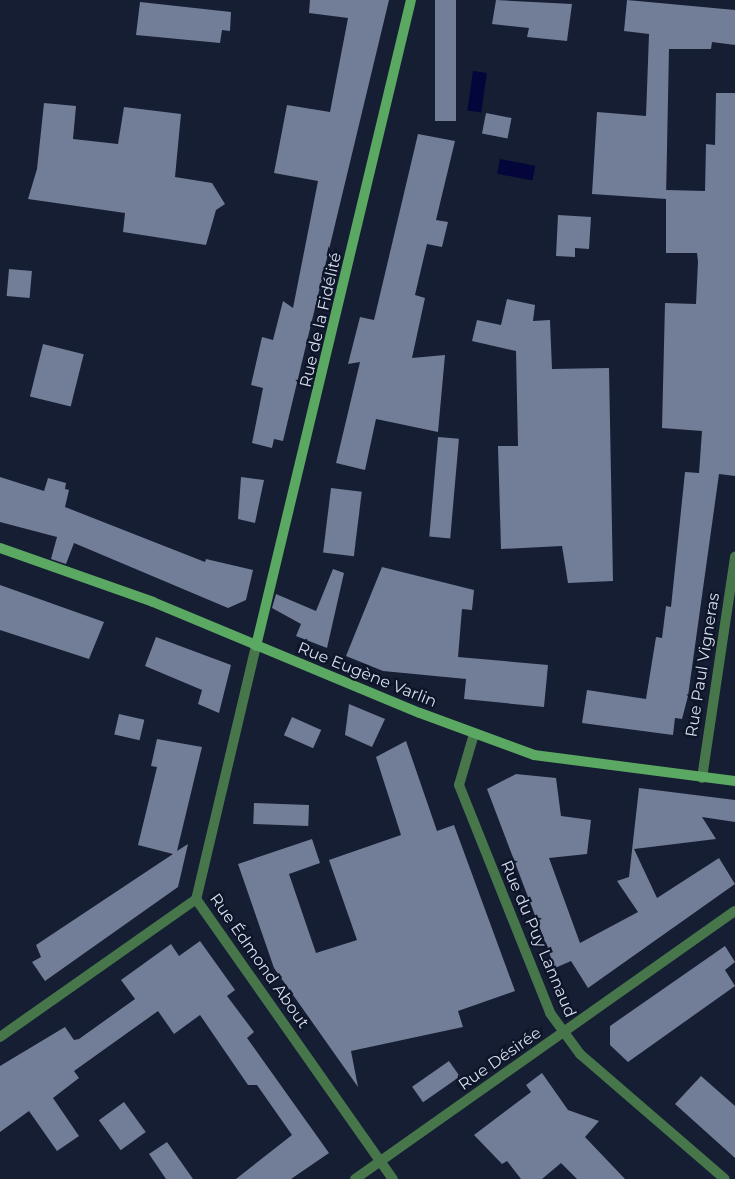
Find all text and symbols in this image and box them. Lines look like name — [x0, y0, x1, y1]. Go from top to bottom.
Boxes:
street label: Rue de la Fidélité — [296, 251, 346, 389]
street label: Rue Paul Vigneras — [682, 592, 724, 738]
street label: Rue Eugène Varlin — [295, 638, 439, 712]
street label: Rue du Puy Lannaud — [496, 858, 580, 1020]
street label: Rue Édmond About — [205, 890, 313, 1032]
street label: Rue Désirée — [455, 1023, 545, 1095]

